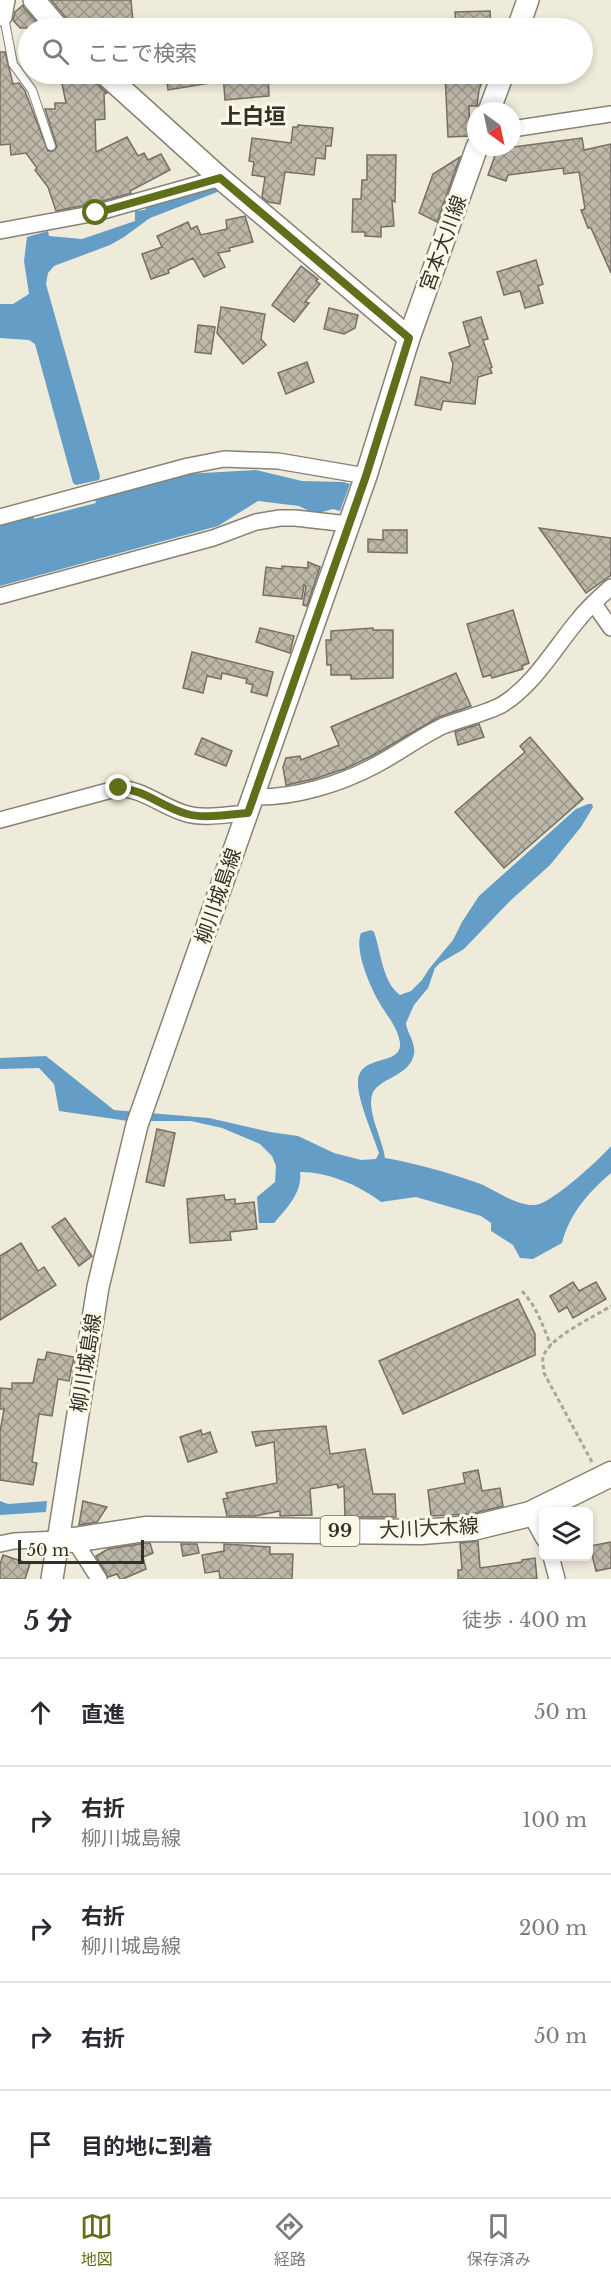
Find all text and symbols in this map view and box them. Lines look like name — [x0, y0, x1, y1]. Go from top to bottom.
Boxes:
search box — [18, 18, 593, 84]
icon: search — [39, 35, 72, 68]
text: ここで検索 — [87, 40, 197, 67]
north arrow — [467, 102, 521, 156]
district label: 上白垣 — [220, 103, 286, 130]
street label: 宮本大川線 — [415, 192, 471, 294]
route start — [82, 199, 108, 225]
route end — [105, 774, 131, 800]
street label: 柳川城島線 — [190, 845, 246, 947]
street label: 柳川城島線 — [66, 1312, 106, 1414]
map controls — [539, 1507, 593, 1561]
button: layers — [539, 1507, 593, 1561]
street label: 大川大木線 — [378, 1513, 480, 1543]
road number: 99 — [320, 1516, 360, 1546]
scale bar — [18, 1537, 144, 1564]
text: 50 m — [27, 1540, 69, 1560]
text: 5 分 — [24, 1605, 72, 1637]
text: 徒歩 · 400 m — [462, 1608, 587, 1632]
icon: ahead — [24, 1696, 57, 1729]
text: 50 m — [534, 1700, 587, 1724]
text: 直進 — [81, 1701, 125, 1728]
text: 右折 — [81, 1795, 125, 1822]
icon: right — [24, 1804, 57, 1837]
text: 100 m — [522, 1808, 587, 1832]
text: 柳川城島線 — [81, 1826, 181, 1850]
text: 右折 — [81, 1903, 125, 1930]
icon: right — [24, 1912, 57, 1945]
text: 200 m — [519, 1916, 587, 1940]
text: 柳川城島線 — [81, 1934, 181, 1958]
icon: right — [24, 2020, 57, 2053]
text: 50 m — [534, 2024, 587, 2048]
text: 右折 — [81, 2025, 125, 2052]
icon: arrive — [24, 2128, 57, 2161]
text: 目的地に到着 — [81, 2133, 213, 2160]
tab: 地図 — [80, 2210, 113, 2270]
tab: 経路 — [273, 2210, 306, 2270]
tab: 保存済み — [467, 2210, 531, 2270]

